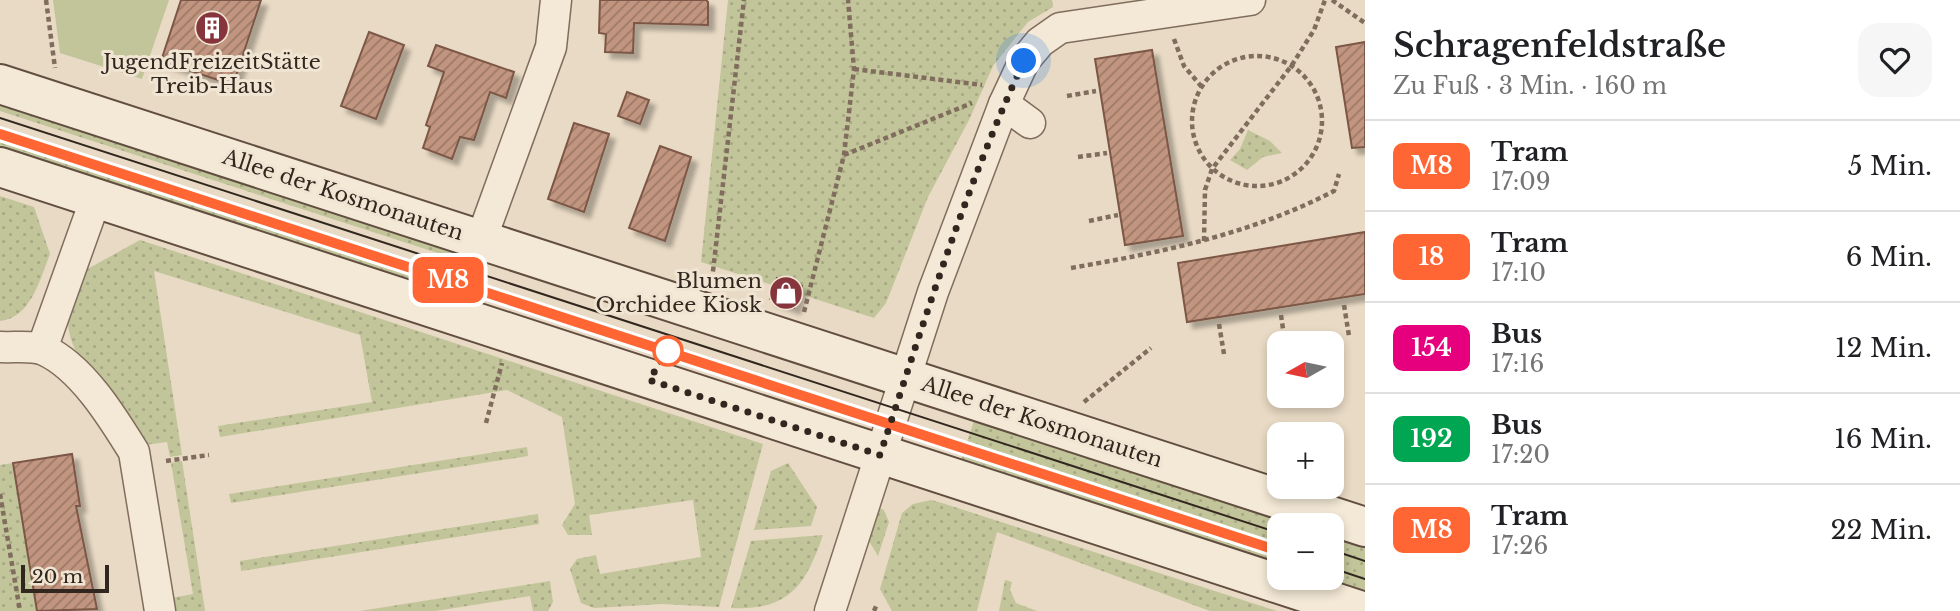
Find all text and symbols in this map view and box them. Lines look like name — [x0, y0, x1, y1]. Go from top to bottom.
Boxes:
building icon: JugendFreizeitStätte Treib-Haus — [193, 9, 231, 47]
button: heart — [1858, 23, 1932, 97]
text: Schragenfeldstraße — [1393, 25, 1726, 66]
your location — [1006, 43, 1041, 78]
place label: JugendFreizeitStätte Treib-Haus — [100, 49, 321, 99]
text: Zu Fuß · 3 Min. · 160 m — [1393, 72, 1667, 100]
text: Tram — [1491, 136, 1568, 168]
street label: Allee der Kosmonauten — [218, 143, 467, 246]
text: 5 Min. — [1848, 150, 1932, 182]
text: M8 — [1410, 151, 1453, 180]
text: 17:09 — [1491, 168, 1551, 196]
text: Tram — [1491, 227, 1568, 259]
text: 6 Min. — [1846, 241, 1932, 273]
text: 18 — [1419, 242, 1444, 271]
line badge: M8 — [416, 257, 480, 303]
text: 17:10 — [1491, 259, 1546, 287]
text: M8 — [427, 265, 469, 294]
place label: Blumen Orchidee Kiosk — [595, 268, 762, 318]
shop icon: Blumen Orchidee Kiosk — [767, 274, 805, 312]
text: Bus — [1491, 318, 1542, 350]
north arrow — [1267, 331, 1344, 408]
map controls — [1267, 331, 1344, 590]
text: 12 Min. — [1835, 332, 1932, 364]
text: 154 — [1411, 333, 1452, 362]
unlabelled marker — [653, 336, 683, 366]
text: 17:16 — [1491, 350, 1544, 378]
street label: Allee der Kosmonauten — [917, 370, 1166, 473]
text: Bus — [1491, 409, 1542, 441]
button: + — [1267, 422, 1344, 499]
text: 16 Min. — [1834, 423, 1932, 455]
text: 192 — [1410, 424, 1453, 453]
text: 17:20 — [1491, 441, 1550, 469]
text: Tram — [1491, 500, 1568, 532]
button: − — [1267, 513, 1344, 590]
text: 22 Min. — [1830, 514, 1932, 546]
text: M8 — [1410, 515, 1453, 544]
text: 17:26 — [1491, 532, 1548, 560]
scale bar — [21, 562, 108, 594]
text: 20 m — [32, 565, 83, 588]

